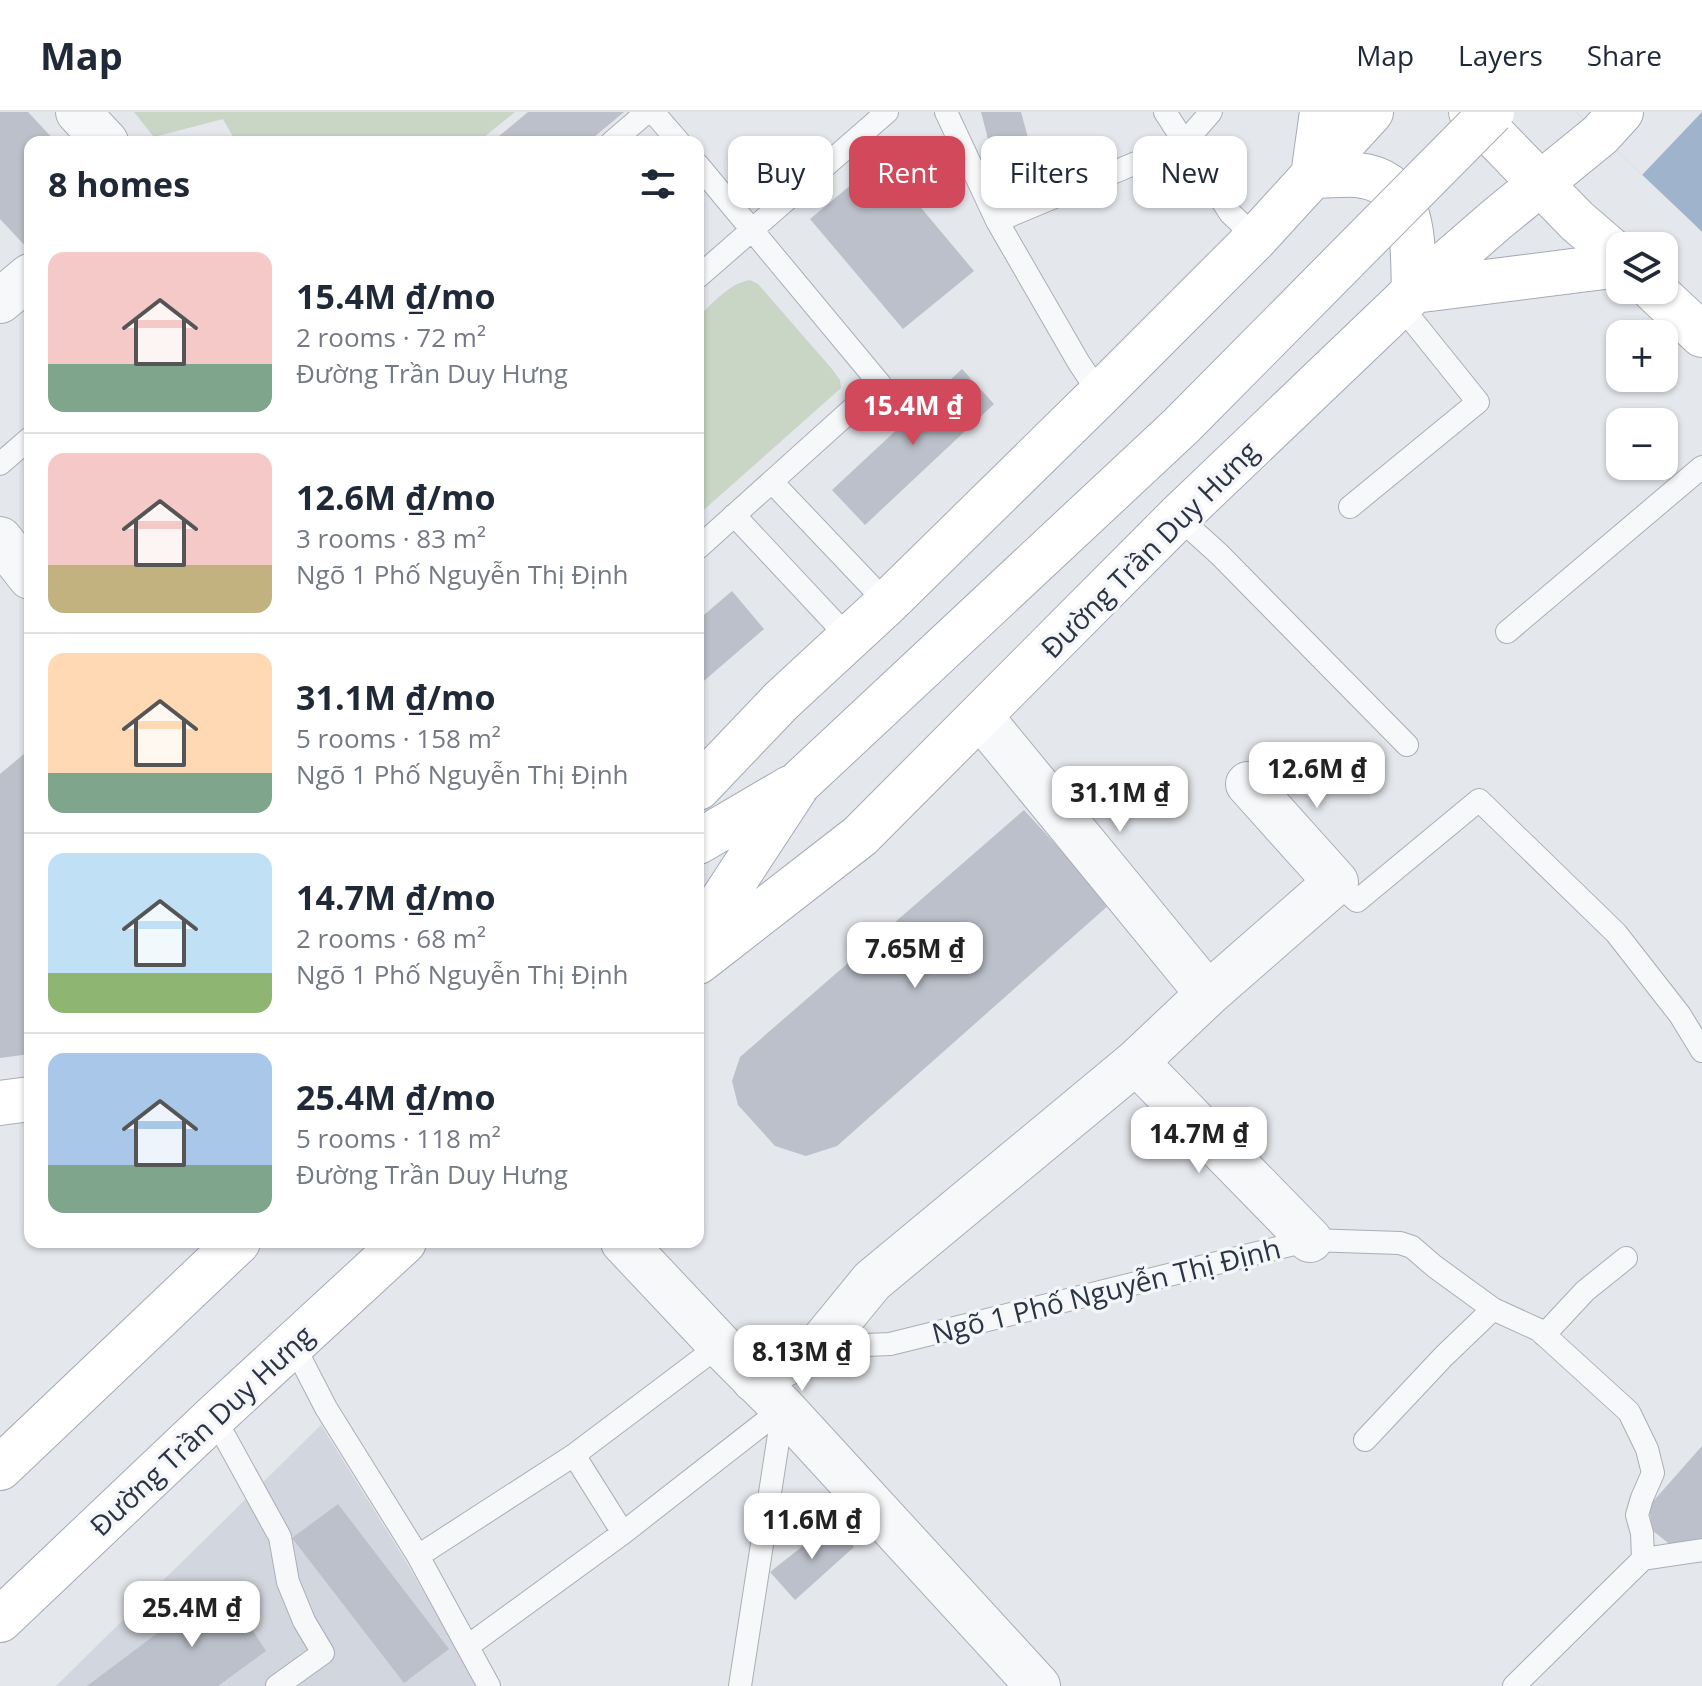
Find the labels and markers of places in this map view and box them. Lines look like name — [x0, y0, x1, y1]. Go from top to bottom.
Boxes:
pin: 15.4M ₫ — [839, 379, 987, 447]
pin: 12.6M ₫ — [1243, 742, 1391, 810]
pin: 31.1M ₫ — [1046, 766, 1194, 834]
pin: 7.65M ₫ — [841, 922, 989, 990]
pin: 14.7M ₫ — [1125, 1107, 1273, 1175]
pin: 8.13M ₫ — [728, 1325, 876, 1393]
pin: 11.6M ₫ — [738, 1493, 886, 1561]
pin: 25.4M ₫ — [118, 1581, 266, 1649]

